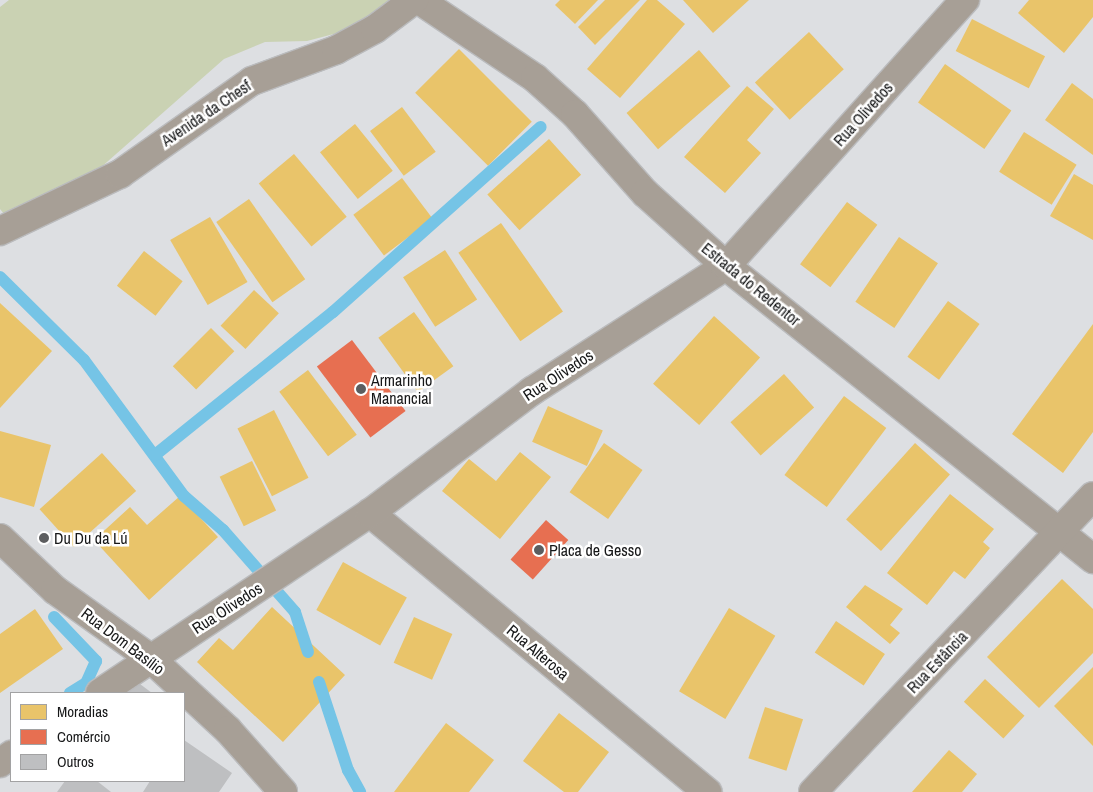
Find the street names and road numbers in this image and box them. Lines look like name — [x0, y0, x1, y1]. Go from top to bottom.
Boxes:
street label: Avenida da Chesf — [157, 76, 255, 150]
street label: Rua Olivedos — [829, 78, 897, 150]
street label: Estrada do Redentor — [698, 238, 804, 330]
street label: Rua Olivedos — [519, 345, 597, 405]
street label: Rua Olivedos — [188, 578, 266, 638]
street label: Rua Dom Basílio — [78, 603, 168, 679]
street label: Rua Alterosa — [503, 620, 573, 684]
street label: Rua Estância — [903, 627, 971, 697]

